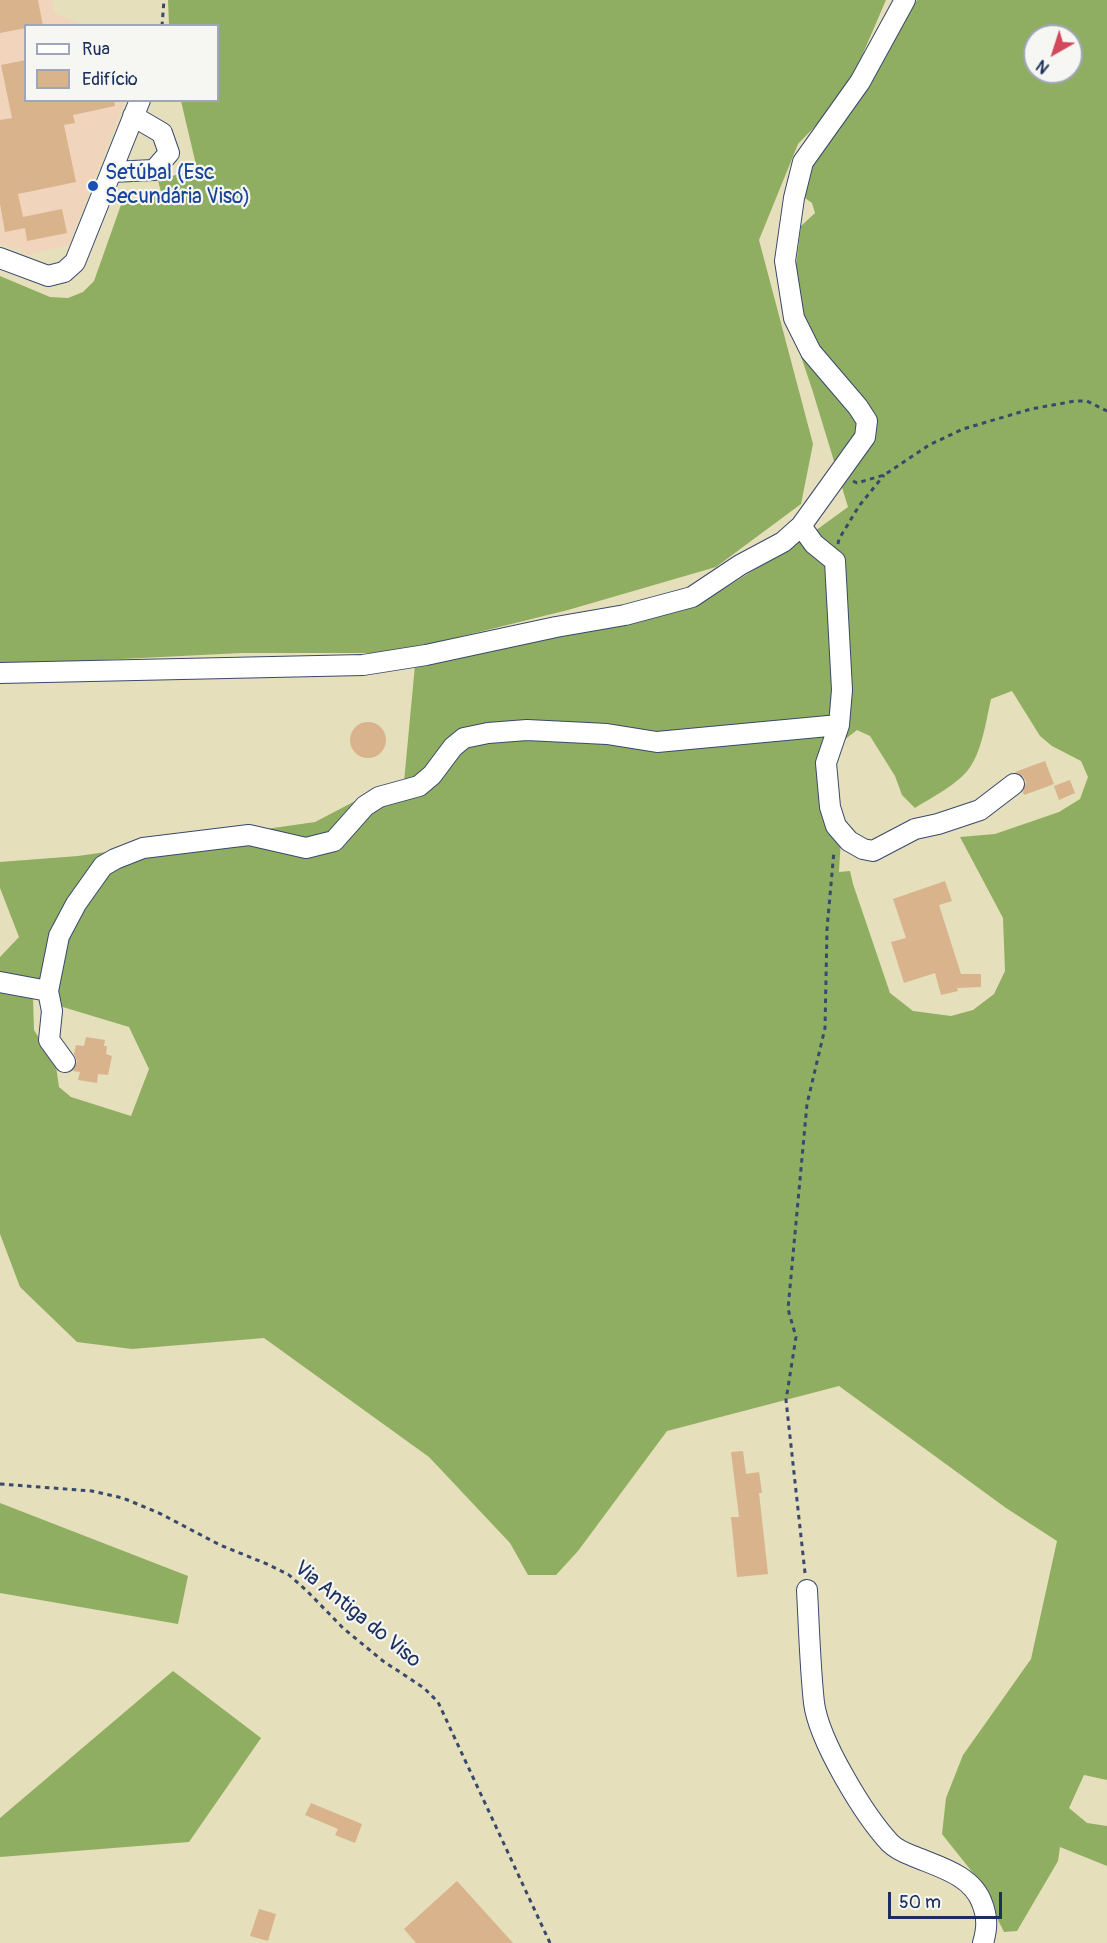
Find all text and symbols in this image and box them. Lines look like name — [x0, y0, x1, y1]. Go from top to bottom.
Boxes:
legend — [24, 24, 219, 102]
north arrow — [1023, 24, 1083, 84]
text: Rua — [82, 38, 110, 61]
text: N — [1032, 55, 1053, 78]
text: Edifício — [82, 68, 138, 91]
place label: Setúbal (Esc Secundária Viso) — [105, 161, 250, 211]
marker: Setúbal (Esc Secundária Viso) — [86, 179, 100, 193]
street label: Via Antiga do Viso — [289, 1556, 425, 1674]
scale bar — [891, 1880, 1005, 1918]
text: 50 m — [899, 1891, 941, 1914]

